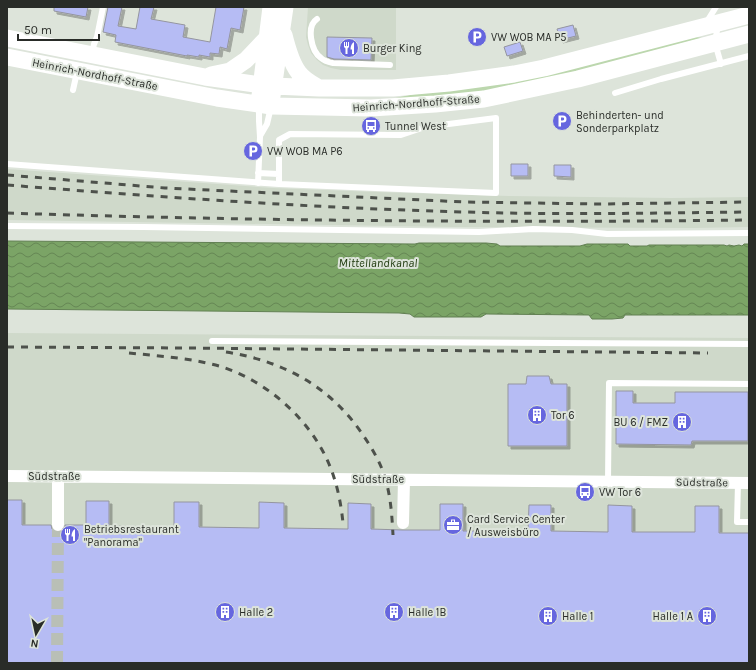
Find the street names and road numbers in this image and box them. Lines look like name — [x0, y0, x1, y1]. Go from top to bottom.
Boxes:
street label: Heinrich-Nordhoff-Straße — [31, 56, 159, 93]
street label: Heinrich-Nordhoff-Straße — [352, 93, 480, 114]
street label: Südstraße — [28, 470, 80, 483]
street label: Südstraße — [352, 473, 404, 486]
street label: Südstraße — [676, 476, 729, 489]

